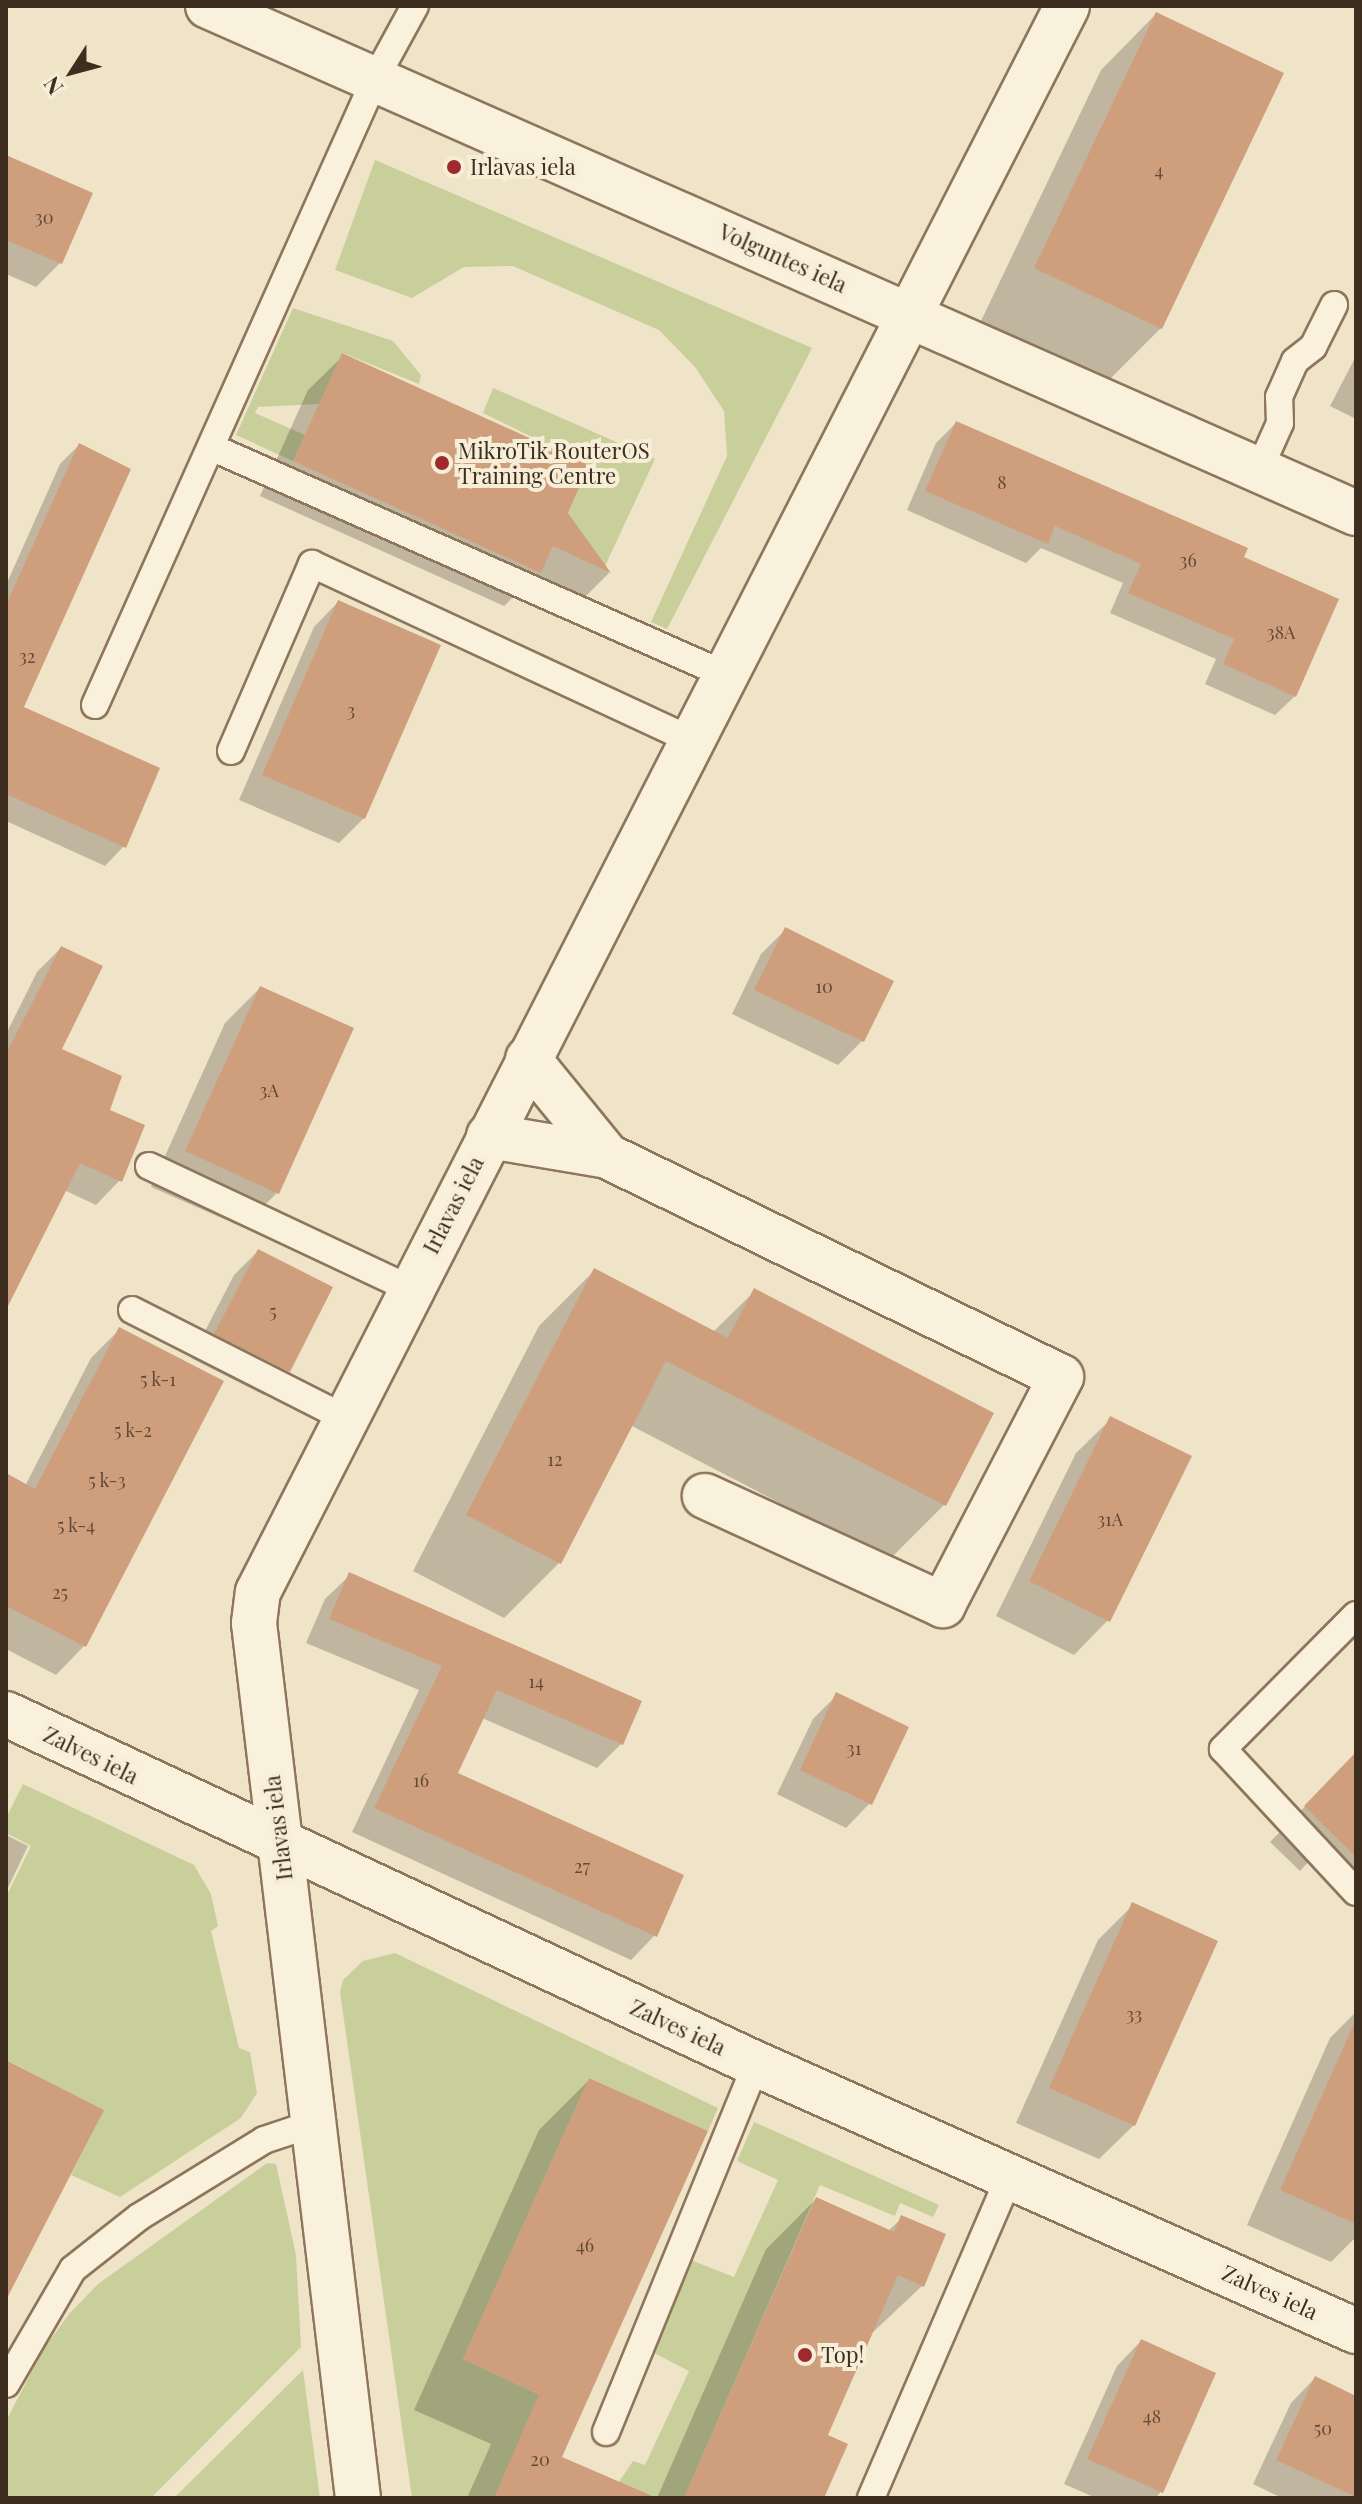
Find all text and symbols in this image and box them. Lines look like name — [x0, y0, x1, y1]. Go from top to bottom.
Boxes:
north arrow — [32, 32, 112, 112]
text: N — [36, 71, 69, 101]
place label: Irlavas iela — [470, 154, 576, 180]
marker: Irlavas iela — [445, 158, 463, 176]
house number: 4 — [1155, 159, 1163, 181]
house number: 30 — [35, 206, 53, 228]
street label: Volguntes iela — [715, 218, 851, 298]
place label: MikroTik RouterOS Training Centre — [458, 437, 650, 488]
marker: MikroTik RouterOS Training Centre — [433, 454, 451, 472]
house number: 8 — [997, 471, 1007, 493]
house number: 36 — [1179, 549, 1197, 571]
house number: 38A — [1267, 621, 1295, 643]
house number: 32 — [19, 645, 35, 667]
house number: 3 — [347, 699, 355, 721]
house number: 10 — [815, 975, 833, 997]
house number: 3A — [259, 1079, 279, 1101]
street label: Irlavas iela — [417, 1152, 489, 1258]
house number: 5 — [269, 1300, 277, 1322]
house number: 5 k-1 — [140, 1368, 176, 1390]
house number: 5 k-2 — [114, 1419, 152, 1441]
house number: 12 — [547, 1448, 563, 1470]
house number: 5 k-3 — [88, 1469, 126, 1491]
house number: 31A — [1097, 1508, 1123, 1530]
house number: 5 k-4 — [57, 1514, 95, 1536]
house number: 25 — [52, 1581, 68, 1603]
house number: 14 — [528, 1670, 544, 1692]
street label: Zalves iela — [39, 1721, 143, 1789]
house number: 31 — [847, 1737, 861, 1759]
house number: 16 — [413, 1769, 429, 1791]
street label: Irlavas iela — [258, 1774, 298, 1882]
house number: 27 — [574, 1855, 590, 1877]
street label: Zalves iela — [626, 1993, 730, 2061]
house number: 33 — [1126, 2003, 1142, 2025]
house number: 46 — [576, 2234, 594, 2256]
street label: Zalves iela — [1218, 2259, 1322, 2325]
place label: Top! — [821, 2342, 864, 2368]
marker: Top! — [796, 2346, 814, 2364]
house number: 48 — [1143, 2405, 1161, 2427]
house number: 50 — [1314, 2417, 1332, 2439]
house number: 20 — [530, 2448, 550, 2470]

